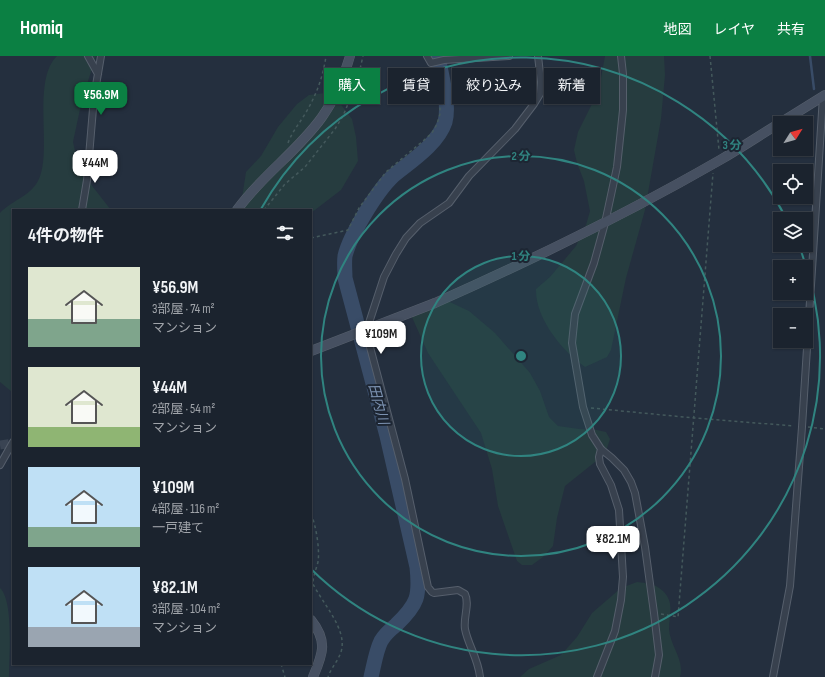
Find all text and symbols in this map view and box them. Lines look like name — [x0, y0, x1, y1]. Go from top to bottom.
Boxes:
text: Homiq — [20, 17, 63, 40]
text: 地図 — [663, 21, 691, 38]
text: レイヤ — [713, 21, 755, 38]
text: 共有 — [777, 21, 805, 38]
chip: 購入 — [324, 68, 380, 104]
chip: 賃貸 — [388, 68, 444, 104]
chip: 絞り込み — [452, 68, 536, 104]
chip: 新着 — [544, 68, 600, 104]
pin: ¥56.9M — [68, 82, 134, 116]
text: ¥56.9M — [83, 87, 119, 103]
north arrow — [773, 116, 813, 156]
map controls — [773, 116, 813, 348]
text: 3 分 — [722, 138, 742, 153]
text: 2 分 — [511, 149, 531, 164]
pin: ¥44M — [71, 150, 119, 184]
text: ¥44M — [82, 155, 108, 171]
button: locate — [773, 164, 813, 204]
button: layers — [773, 212, 813, 252]
icon: filters — [274, 222, 296, 244]
text: 4件の物件 — [28, 226, 104, 246]
text: 1 分 — [512, 249, 530, 264]
button: + — [773, 260, 813, 300]
text: ¥56.9M — [152, 278, 198, 298]
icon: home — [60, 283, 108, 331]
text: 3部屋 · 74 m² — [152, 301, 215, 317]
button: − — [773, 308, 813, 348]
text: マンション — [152, 320, 217, 336]
pin: ¥109M — [353, 321, 409, 355]
text: ¥109M — [365, 326, 397, 342]
centre of rings — [514, 349, 528, 363]
text: ¥44M — [152, 378, 187, 398]
water label: 田内川 — [365, 382, 393, 429]
icon: home — [60, 383, 108, 431]
text: 2部屋 · 54 m² — [152, 401, 215, 417]
text: マンション — [152, 420, 217, 436]
text: ¥109M — [152, 478, 194, 498]
icon: home — [60, 483, 108, 531]
text: 4部屋 · 116 m² — [152, 501, 219, 517]
text: 一戸建て — [152, 520, 204, 536]
pin: ¥82.1M — [580, 526, 646, 560]
text: ¥82.1M — [596, 531, 630, 547]
text: ¥82.1M — [152, 578, 198, 598]
icon: home — [60, 583, 108, 631]
text: 3部屋 · 104 m² — [152, 601, 220, 617]
text: マンション — [152, 620, 217, 636]

